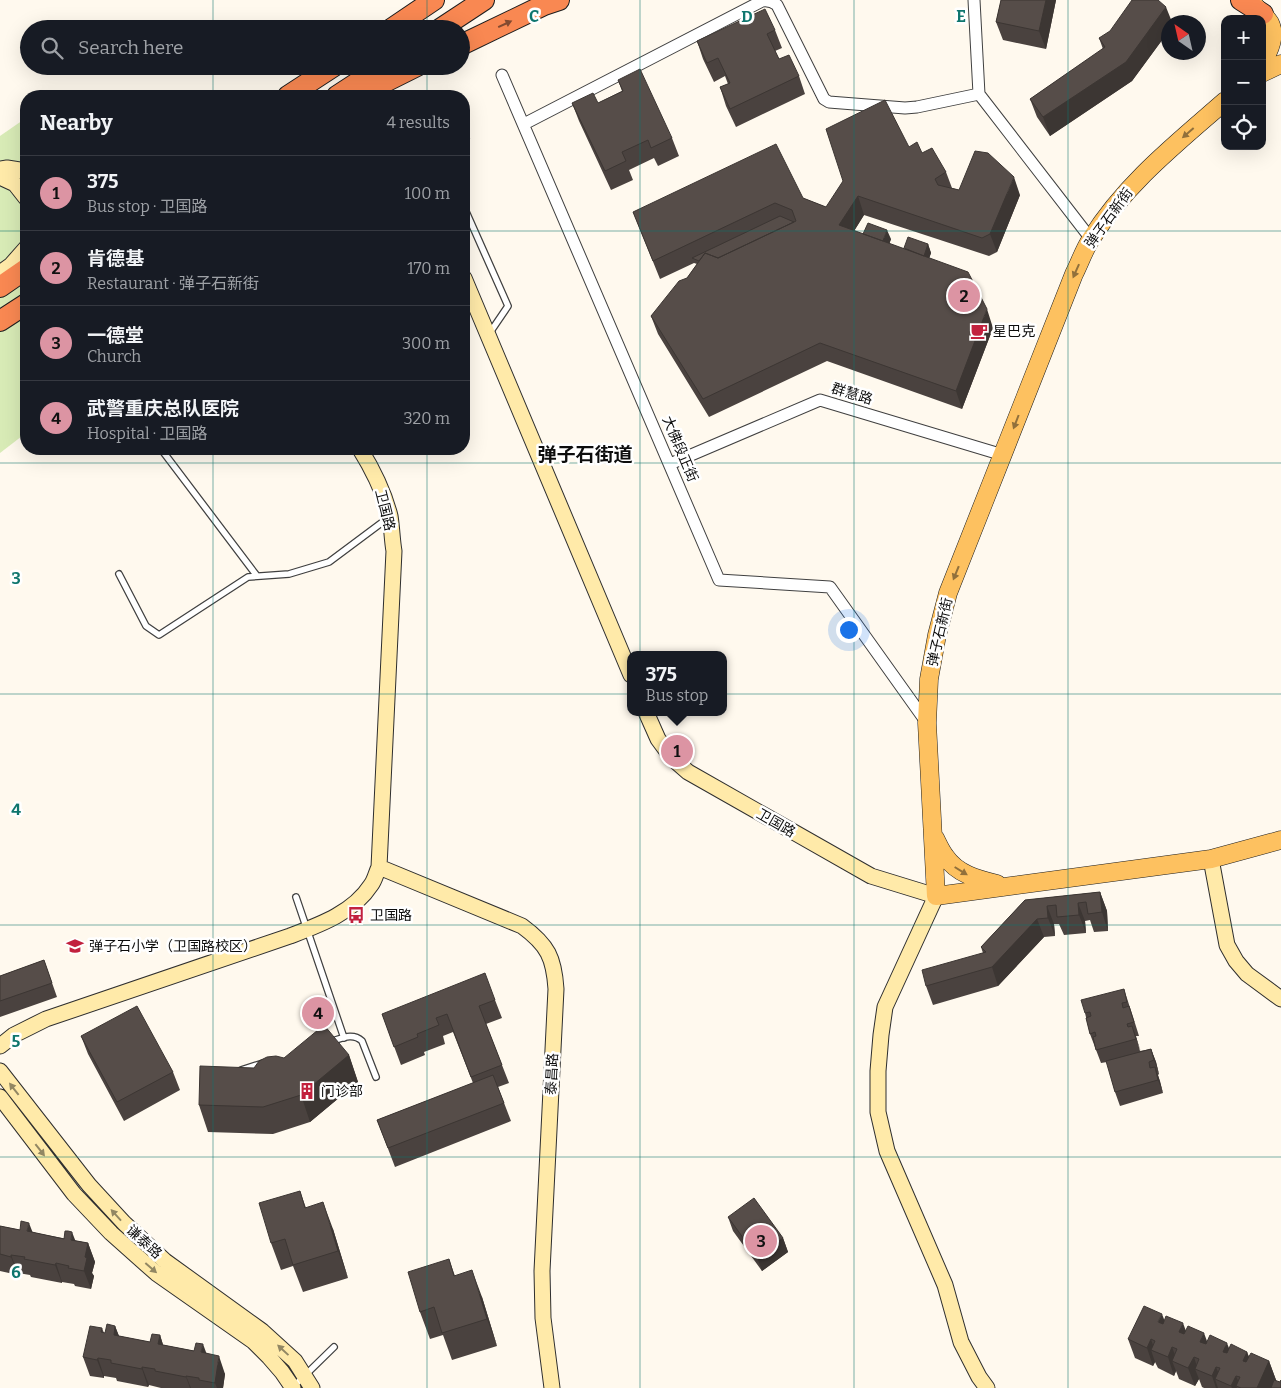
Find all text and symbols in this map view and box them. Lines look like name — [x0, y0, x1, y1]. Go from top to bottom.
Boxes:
text: C — [529, 7, 539, 26]
text: D — [741, 7, 753, 26]
text: E — [956, 7, 966, 26]
north arrow — [1161, 15, 1206, 60]
map controls — [1221, 15, 1266, 150]
button: + — [1221, 15, 1266, 60]
one-way arrow — [498, 19, 512, 27]
search box — [20, 20, 470, 75]
icon: search — [38, 34, 66, 62]
text: Search here — [78, 36, 183, 59]
button: − — [1221, 60, 1266, 105]
button: locate — [1221, 105, 1266, 150]
text: Nearby — [40, 110, 113, 136]
text: 4 results — [387, 113, 450, 132]
one-way arrow — [1183, 127, 1195, 139]
text: 375 — [87, 170, 118, 193]
text: 1 — [53, 184, 59, 203]
text: 100 m — [405, 184, 450, 203]
street label: 弹子石新街 — [1082, 185, 1136, 251]
text: Bus stop · 卫国路 — [87, 197, 208, 216]
text: 肯德基 — [87, 247, 144, 270]
text: 2 — [51, 259, 61, 278]
text: 170 m — [407, 259, 450, 278]
one-way arrow — [1071, 264, 1079, 278]
text: Restaurant · 弹子石新街 — [87, 274, 259, 293]
pin: 2 — [948, 277, 980, 315]
cafe icon: 星巴克 — [969, 321, 989, 341]
place label: 星巴克 — [993, 323, 1035, 340]
text: 一德堂 — [87, 324, 144, 347]
text: 3 — [51, 334, 61, 353]
text: 300 m — [402, 334, 450, 353]
text: Church — [87, 347, 141, 366]
street label: 群慧路 — [829, 380, 875, 408]
text: 武警重庆总队医院 — [87, 397, 239, 420]
text: 4 — [51, 409, 61, 428]
text: 320 m — [403, 409, 450, 428]
street label: 大佛段正街 — [659, 413, 701, 485]
one-way arrow — [1012, 415, 1020, 430]
text: Hospital · 卫国路 — [87, 424, 207, 443]
district label: 弹子石街道 — [537, 443, 633, 466]
street label: 卫国路 — [372, 488, 398, 532]
one-way arrow — [952, 566, 960, 581]
text: 3 — [11, 569, 21, 588]
street label: 弹子石新街 — [924, 596, 956, 668]
your location — [836, 617, 862, 643]
popup — [627, 651, 727, 716]
text: 375 — [646, 663, 677, 686]
text: Bus stop — [646, 686, 708, 705]
pin: 1 — [661, 732, 693, 770]
text: 4 — [11, 800, 21, 819]
street label: 卫国路 — [754, 805, 798, 841]
one-way arrow — [955, 867, 968, 876]
bus stop icon: 卫国路 — [346, 905, 366, 925]
place label: 卫国路 — [370, 907, 412, 924]
school or university icon: 弹子石小学（卫国路校区） — [65, 936, 85, 956]
place label: 弹子石小学（卫国路校区） — [89, 938, 257, 955]
pin: 4 — [302, 994, 334, 1032]
text: 5 — [12, 1032, 21, 1051]
street label: 泰昌路 — [542, 1053, 562, 1095]
building icon: 门诊部 — [297, 1081, 317, 1101]
one-way arrow — [8, 1083, 19, 1096]
place label: 门诊部 — [321, 1083, 363, 1100]
one-way arrow — [35, 1143, 46, 1156]
one-way arrow — [110, 1209, 122, 1221]
street label: 谦泰路 — [123, 1222, 165, 1262]
pin: 3 — [745, 1222, 777, 1260]
one-way arrow — [144, 1262, 156, 1274]
text: 6 — [11, 1263, 21, 1282]
one-way arrow — [277, 1344, 289, 1356]

